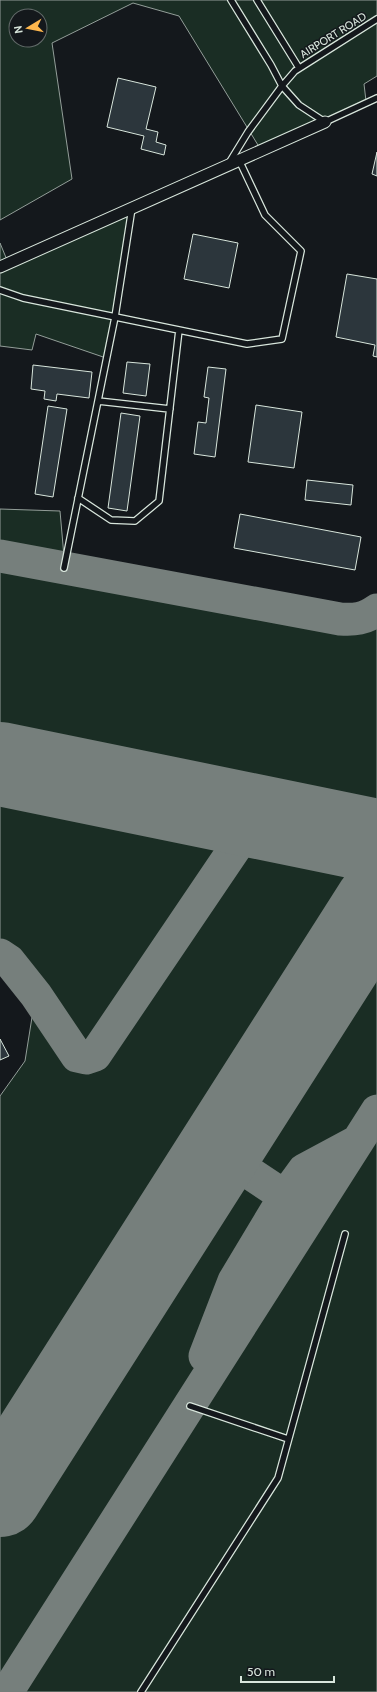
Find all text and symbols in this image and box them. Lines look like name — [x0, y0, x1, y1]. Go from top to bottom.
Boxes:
north arrow — [8, 8, 48, 48]
street label: AIRPORT ROAD — [297, 9, 369, 61]
text: N — [11, 25, 26, 35]
scale bar — [241, 1658, 334, 1684]
text: 50 m — [247, 1664, 275, 1679]

